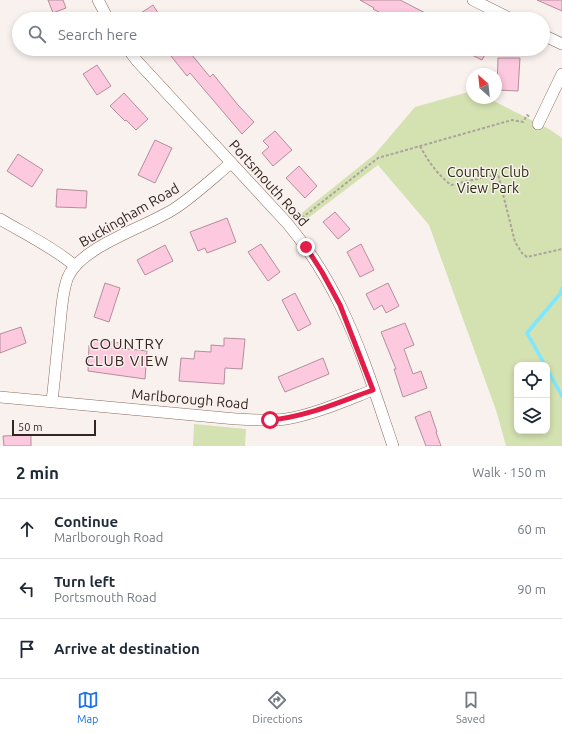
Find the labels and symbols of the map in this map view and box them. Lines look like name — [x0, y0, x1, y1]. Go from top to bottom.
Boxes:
north arrow — [466, 68, 502, 104]
street label: Portsmouth Road — [226, 137, 312, 229]
park label: Country Club View Park — [447, 164, 529, 196]
street label: Buckingham Road — [76, 180, 182, 250]
route end — [297, 238, 315, 256]
district label: COUNTRY CLUB VIEW — [85, 335, 169, 369]
street label: Marlborough Road — [131, 386, 249, 412]
route start — [261, 411, 279, 429]
scale bar — [12, 418, 96, 437]

